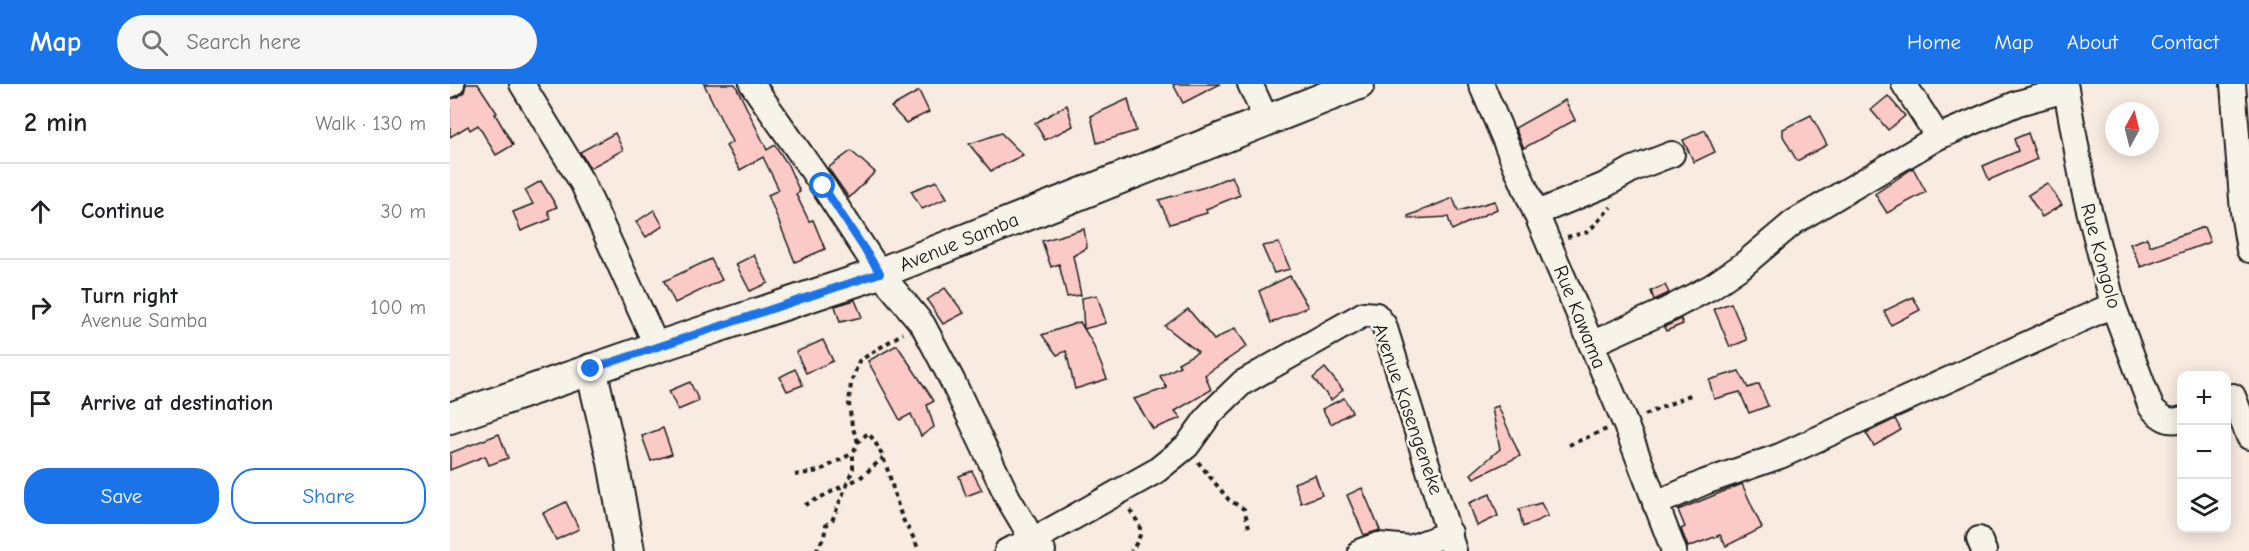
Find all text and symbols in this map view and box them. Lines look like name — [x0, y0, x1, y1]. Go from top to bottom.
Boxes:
search box — [117, 15, 537, 69]
text: Map — [30, 26, 81, 58]
icon: search — [138, 26, 171, 59]
text: Search here — [186, 29, 301, 55]
text: Home — [1907, 30, 1961, 54]
text: Map — [1994, 30, 2034, 54]
text: About — [2067, 30, 2118, 54]
text: Contact — [2151, 30, 2219, 54]
north arrow — [2105, 102, 2159, 156]
text: 2 min — [24, 108, 87, 138]
text: Walk · 130 m — [315, 112, 426, 135]
route start — [809, 172, 835, 198]
icon: ahead — [24, 195, 57, 228]
text: Continue — [81, 198, 164, 224]
text: 30 m — [380, 200, 426, 223]
street label: Rue Kongolo — [2076, 201, 2126, 311]
street label: Avenue Samba — [896, 208, 1022, 276]
street label: Rue Kawama — [1549, 262, 1611, 372]
text: Turn right — [81, 283, 178, 309]
icon: right — [24, 291, 57, 324]
text: 100 m — [371, 296, 426, 319]
text: Avenue Samba — [81, 309, 208, 332]
street label: Avenue Kasengeneke — [1368, 320, 1448, 498]
route end — [577, 355, 603, 381]
map controls — [2177, 371, 2231, 533]
button: + — [2177, 371, 2231, 425]
icon: arrive — [24, 387, 57, 420]
text: Arrive at destination — [81, 390, 273, 416]
button: − — [2177, 425, 2231, 479]
button: Save — [24, 468, 219, 524]
button: Share — [231, 468, 426, 524]
button: layers — [2177, 479, 2231, 533]

